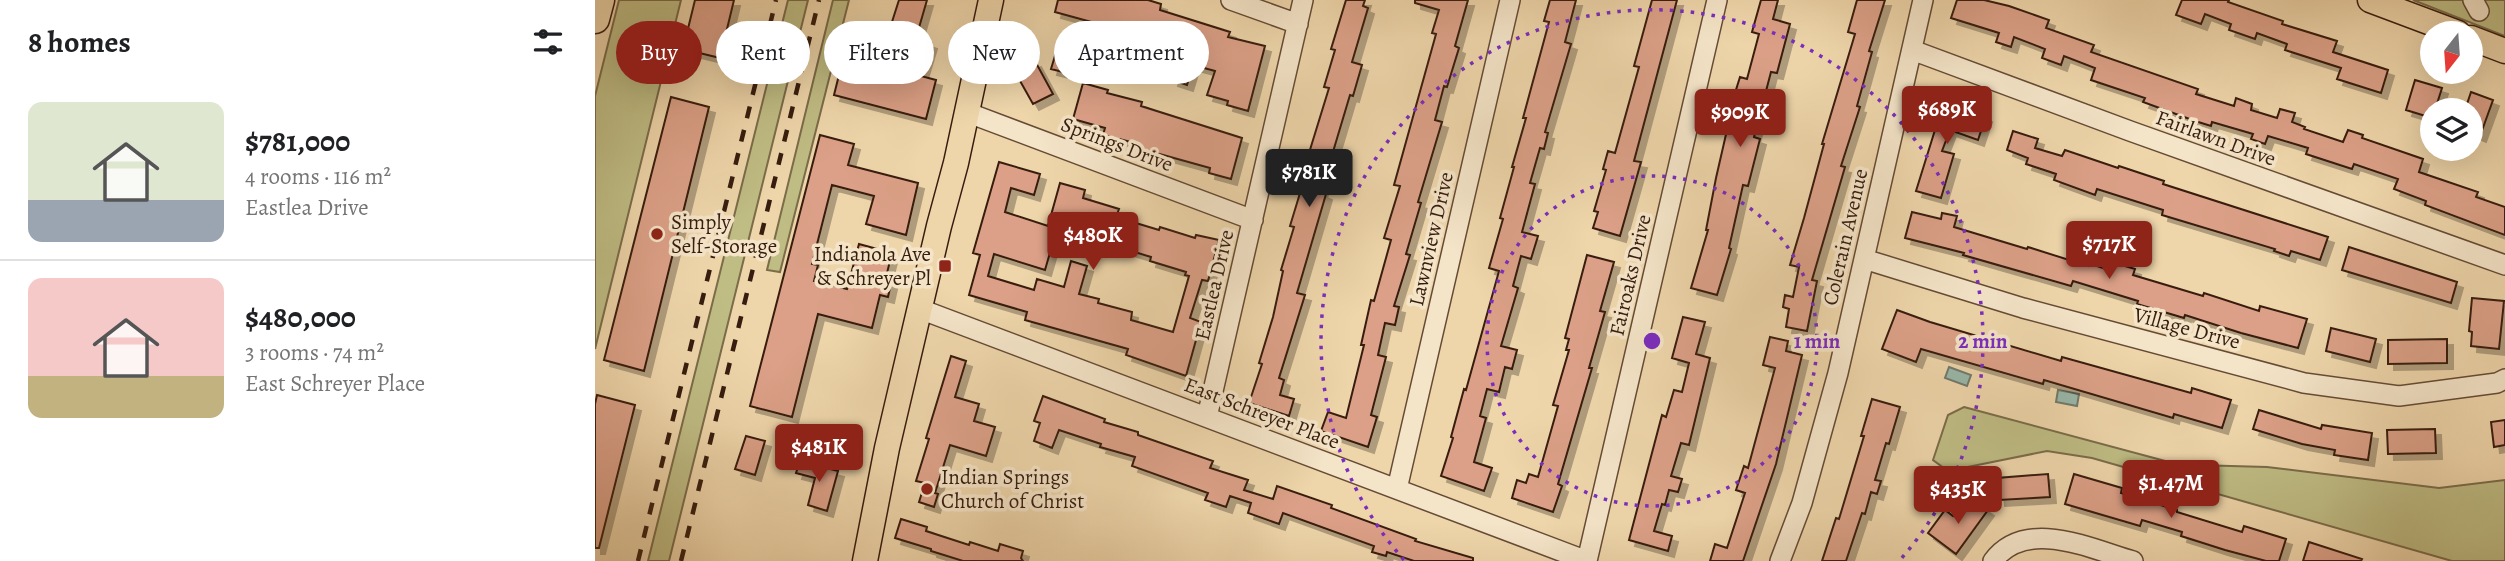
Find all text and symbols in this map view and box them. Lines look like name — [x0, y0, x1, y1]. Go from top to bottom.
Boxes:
chip: Buy — [616, 21, 702, 84]
chip: Rent — [716, 21, 810, 84]
chip: Filters — [824, 21, 934, 84]
chip: New — [948, 21, 1040, 84]
chip: Apartment — [1054, 21, 1209, 84]
north arrow — [2420, 21, 2483, 84]
map controls — [2420, 21, 2483, 161]
text: 8 homes — [28, 22, 131, 62]
icon: filters — [529, 23, 567, 61]
pin: $689K — [1898, 86, 1996, 146]
pin: $909K — [1691, 90, 1789, 149]
text: $689K — [1918, 93, 1976, 124]
text: $909K — [1711, 96, 1769, 127]
button: layers — [2420, 98, 2483, 161]
street label: Fairlawn Drive — [2152, 103, 2280, 173]
street label: Springs Drive — [1057, 110, 1177, 178]
text: $781,000 — [245, 121, 350, 161]
icon: home — [84, 130, 168, 214]
pin: $781K — [1260, 150, 1358, 209]
text: $781K — [1282, 156, 1336, 187]
text: 4 rooms · 116 m² — [245, 161, 391, 192]
street label: Colerain Avenue — [1816, 166, 1874, 308]
street label: Lawnview Drive — [1402, 169, 1460, 309]
text: Eastlea Drive — [245, 192, 369, 223]
place label: Simply Self-Storage — [671, 208, 777, 260]
pin: $480K — [1044, 212, 1142, 272]
street label: Fairoaks Drive — [1602, 212, 1658, 338]
text: $480K — [1063, 219, 1123, 250]
pin: $717K — [2060, 222, 2158, 281]
marker: Simply Self-Storage — [649, 226, 665, 242]
street label: Eastlea Drive — [1188, 227, 1240, 343]
text: $717K — [2082, 228, 2136, 259]
place label: Indianola Ave & Schreyer Pl — [814, 240, 931, 292]
marker: Indianola Ave & Schreyer Pl — [937, 258, 953, 274]
text: $480,000 — [245, 297, 356, 337]
street label: Village Drive — [2130, 300, 2243, 356]
icon: home — [84, 306, 168, 390]
text: 1 min — [1794, 327, 1841, 355]
text: 2 min — [1958, 327, 2008, 355]
centre of rings — [1640, 329, 1664, 353]
text: 3 rooms · 74 m² — [245, 337, 384, 368]
text: East Schreyer Place — [245, 368, 425, 399]
street label: East Schreyer Place — [1180, 370, 1344, 456]
pin: $481K — [770, 424, 868, 484]
text: $481K — [791, 431, 847, 462]
pin: $1.47M — [2114, 461, 2228, 520]
place label: Indian Springs Church of Christ — [941, 463, 1084, 515]
pin: $435K — [1909, 466, 2007, 526]
text: $1.47M — [2138, 467, 2204, 498]
text: $435K — [1930, 473, 1986, 504]
marker: Indian Springs Church of Christ — [919, 481, 935, 497]

